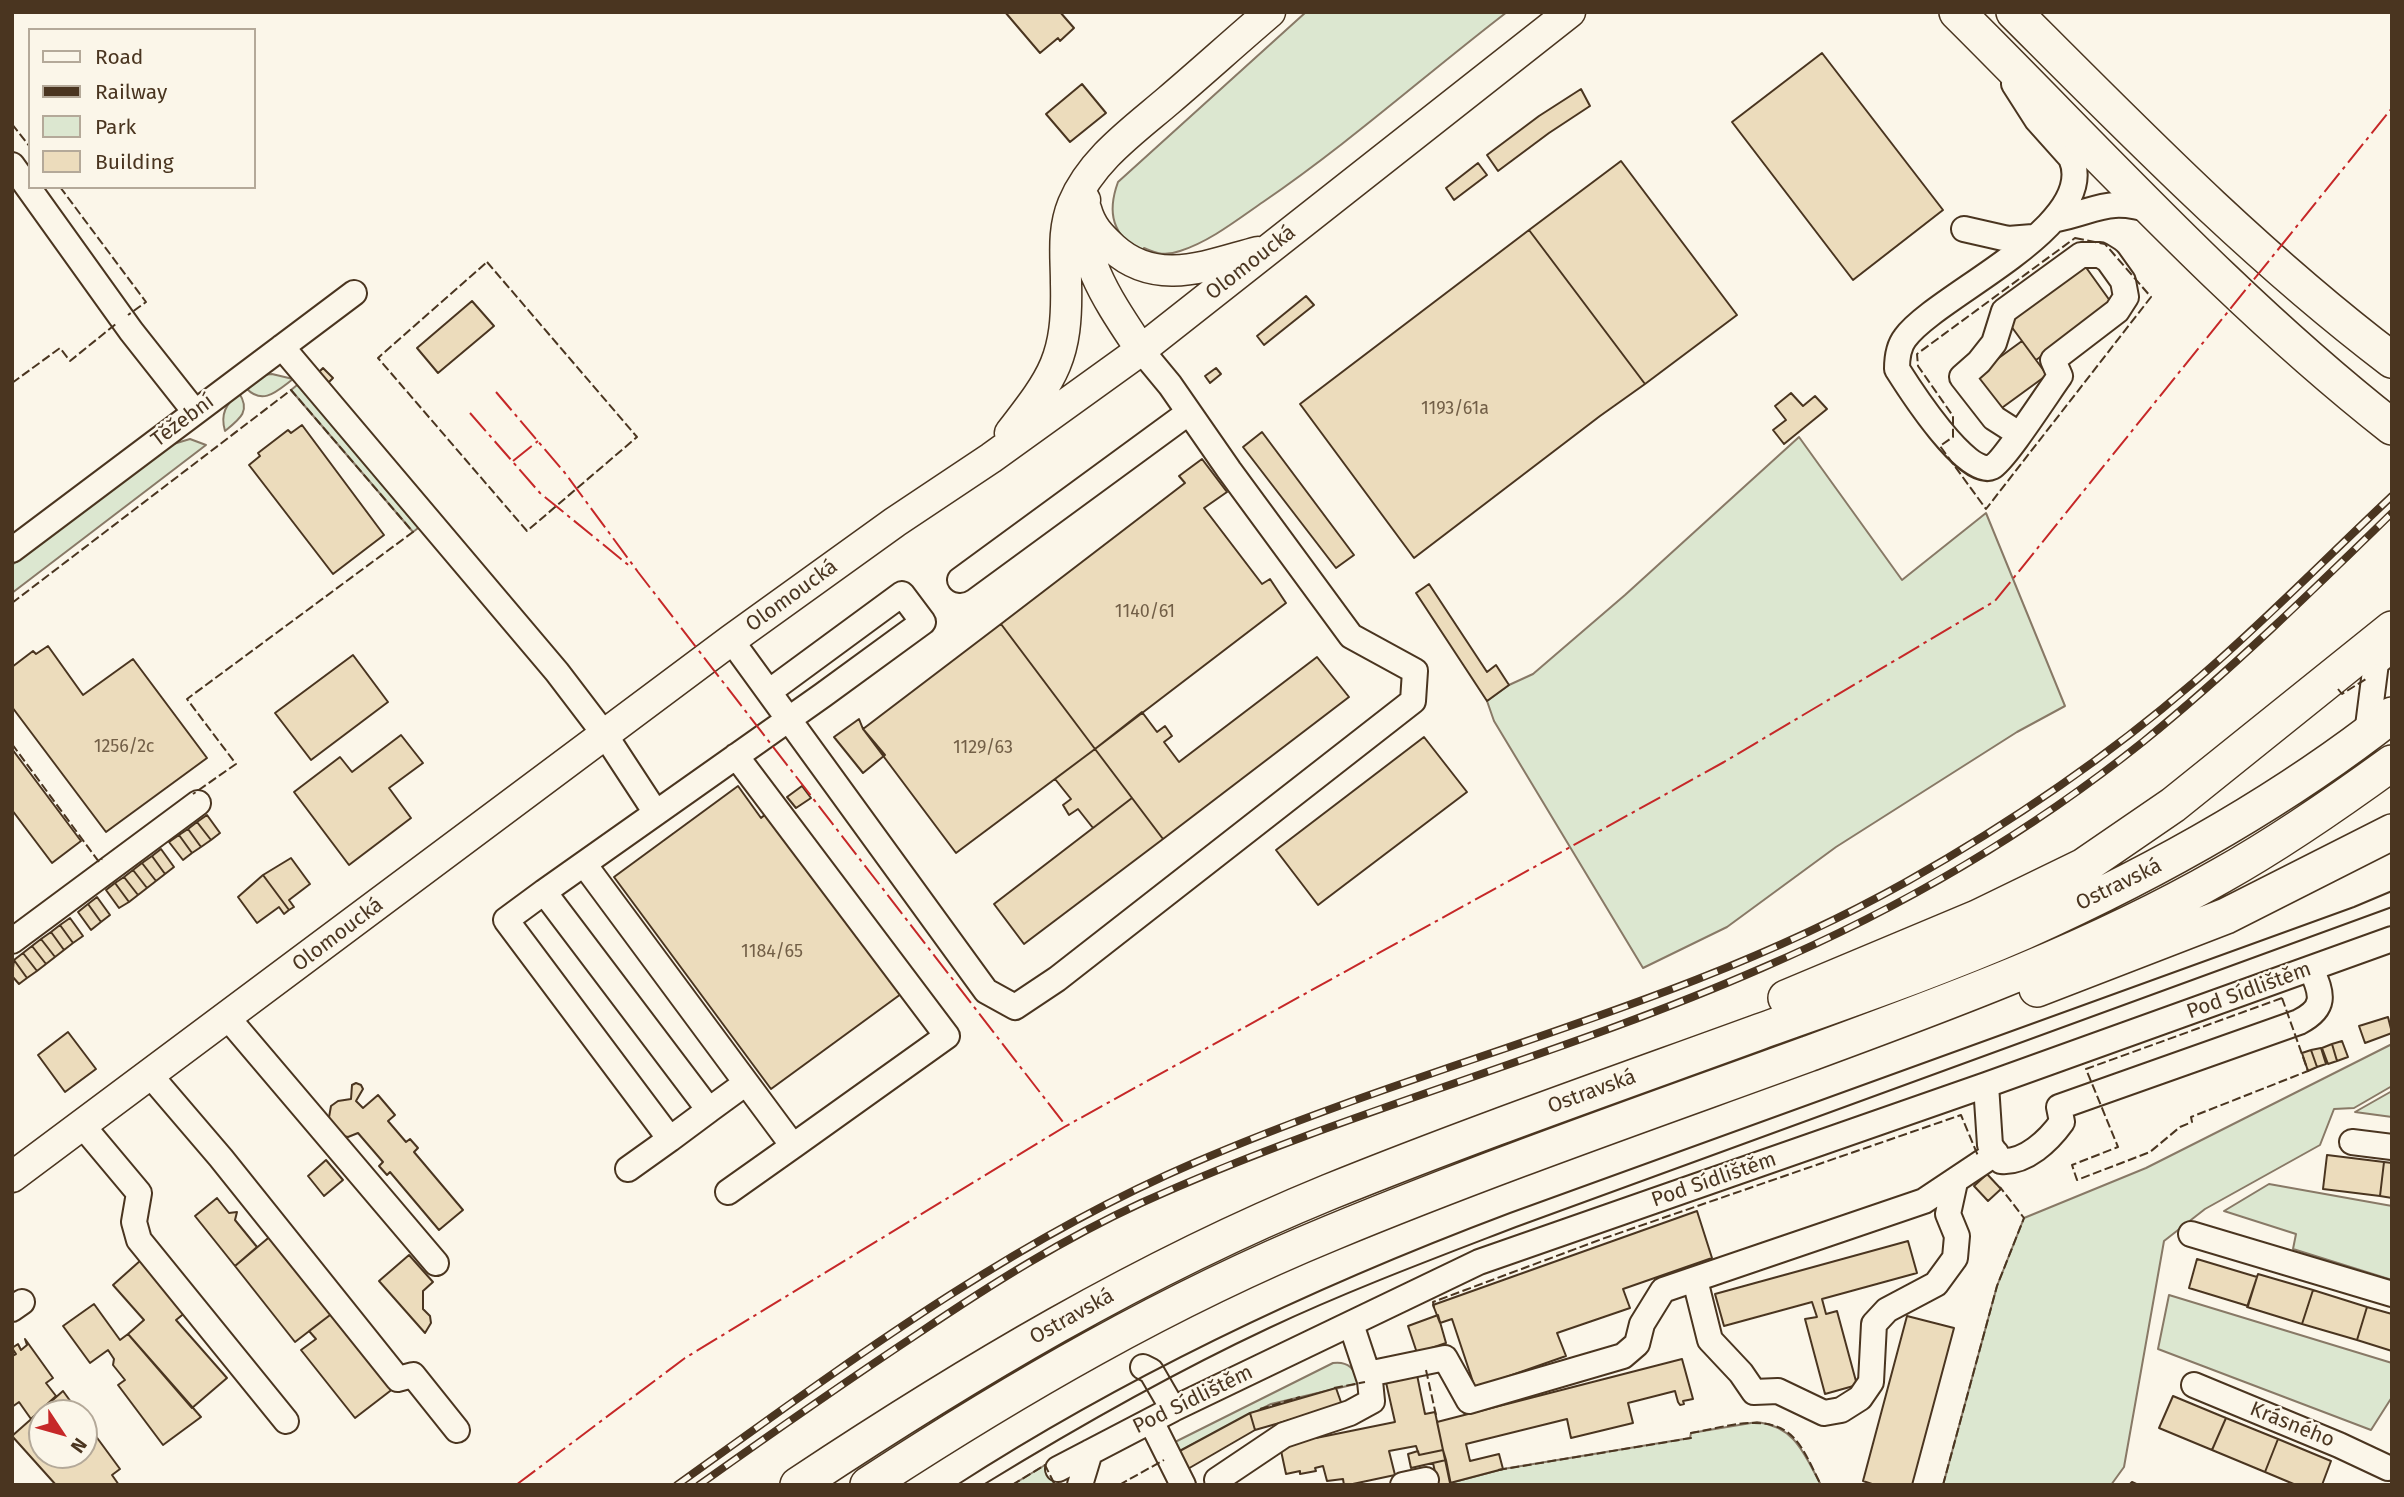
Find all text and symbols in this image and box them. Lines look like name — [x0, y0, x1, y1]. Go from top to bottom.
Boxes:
legend — [28, 28, 256, 189]
text: Road — [95, 44, 143, 70]
text: Railway — [95, 79, 167, 105]
text: Park — [95, 114, 136, 140]
text: Building — [95, 149, 174, 175]
street label: Olomoucká — [1201, 220, 1301, 306]
street label: Těžební — [147, 389, 219, 453]
house number: 1193/61a — [1421, 398, 1489, 420]
street label: Olomoucká — [741, 554, 843, 638]
house number: 1140/61 — [1115, 601, 1175, 623]
house number: 1256/2c — [94, 736, 154, 758]
house number: 1129/63 — [953, 737, 1013, 759]
street label: Ostravská — [2072, 853, 2166, 917]
street label: Olomoucká — [288, 893, 388, 977]
house number: 1184/65 — [741, 941, 803, 963]
street label: Pod Sídlištěm — [2183, 957, 2315, 1025]
street label: Ostravská — [1544, 1064, 1640, 1120]
street label: Pod Sídlištěm — [1648, 1147, 1780, 1213]
street label: Ostravská — [1026, 1284, 1118, 1350]
street label: Pod Sídlištěm — [1129, 1360, 1257, 1440]
street label: Krásného — [2246, 1397, 2338, 1453]
north arrow — [28, 1399, 98, 1469]
text: N — [66, 1434, 92, 1457]

